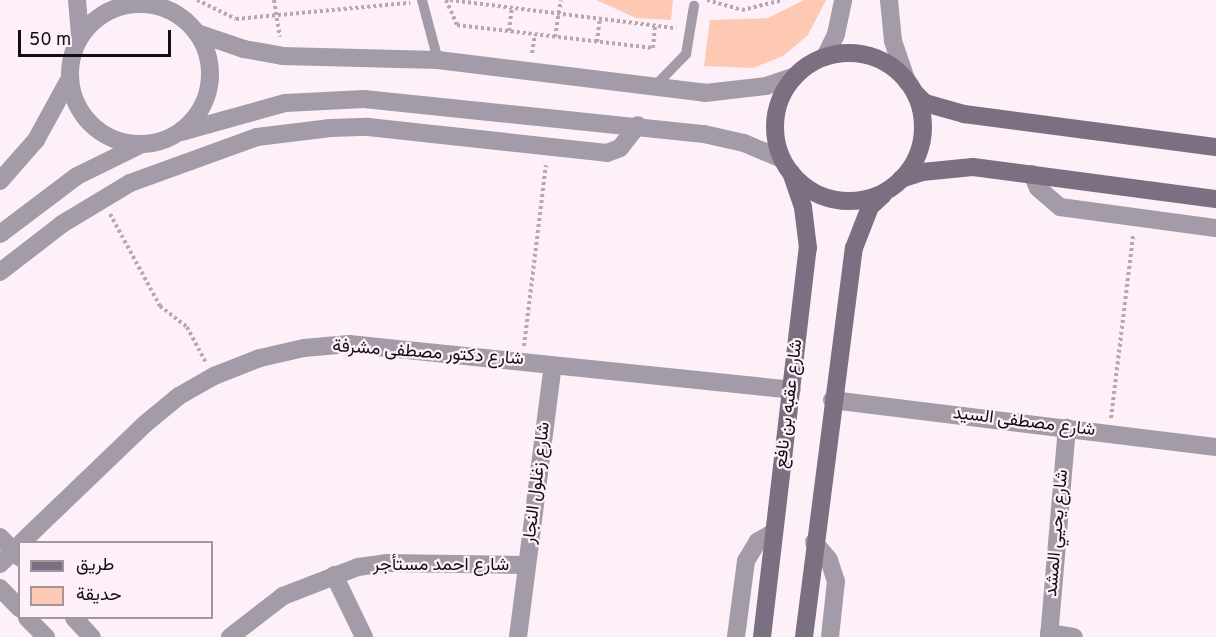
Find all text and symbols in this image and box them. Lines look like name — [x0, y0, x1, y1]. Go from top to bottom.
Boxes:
scale bar — [21, 18, 174, 56]
text: 50 m — [29, 29, 71, 52]
street label: شارع دكتور مصطفى مشرفة — [332, 337, 524, 371]
street label: شارع عقبه بن نافع — [771, 338, 809, 470]
street label: شارع مصطفى السيد — [952, 404, 1096, 442]
street label: شارع زغلول النجار — [520, 421, 556, 545]
street label: شارع يحيي المشد — [1042, 468, 1074, 598]
legend — [18, 541, 213, 619]
text: طريق — [76, 554, 114, 577]
street label: شارع احمد مستأجر — [373, 555, 509, 577]
text: حديقة — [76, 584, 122, 607]

